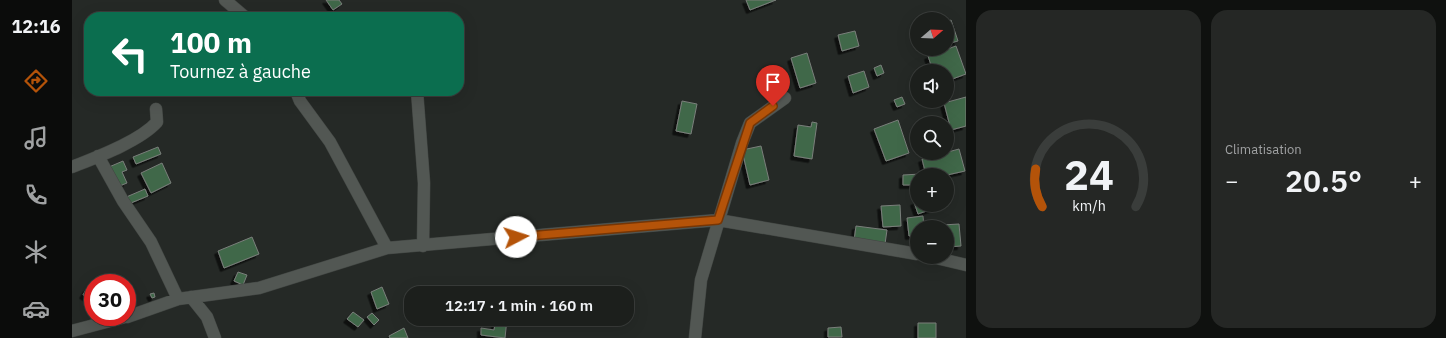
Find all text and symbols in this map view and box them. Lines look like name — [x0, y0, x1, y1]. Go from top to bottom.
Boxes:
north arrow — [910, 12, 954, 56]
map controls — [910, 12, 954, 264]
text: 12:16 — [11, 15, 61, 38]
text: 100 m — [170, 24, 252, 61]
icon: left — [104, 28, 156, 80]
text: Tournez à gauche — [170, 60, 311, 83]
button: sound — [910, 64, 954, 108]
pin — [756, 65, 790, 106]
icon: directions — [22, 67, 50, 95]
icon: arrive — [762, 71, 784, 93]
button: search — [910, 116, 954, 160]
icon: music — [22, 124, 50, 152]
text: Climatisation — [1225, 141, 1302, 158]
text: 24 — [1064, 147, 1113, 201]
text: 20.5° — [1285, 161, 1362, 200]
text: − — [1225, 166, 1238, 195]
text: + — [1409, 166, 1422, 195]
button: + — [910, 168, 954, 212]
icon: phone — [22, 181, 50, 209]
text: km/h — [1072, 196, 1105, 215]
position arrow — [495, 216, 537, 258]
button: − — [910, 220, 954, 264]
icon: climate — [22, 238, 50, 266]
speed limit sign: 30 — [84, 274, 136, 326]
icon: car — [22, 295, 50, 323]
text: 12:17 · 1 min · 160 m — [445, 296, 593, 315]

